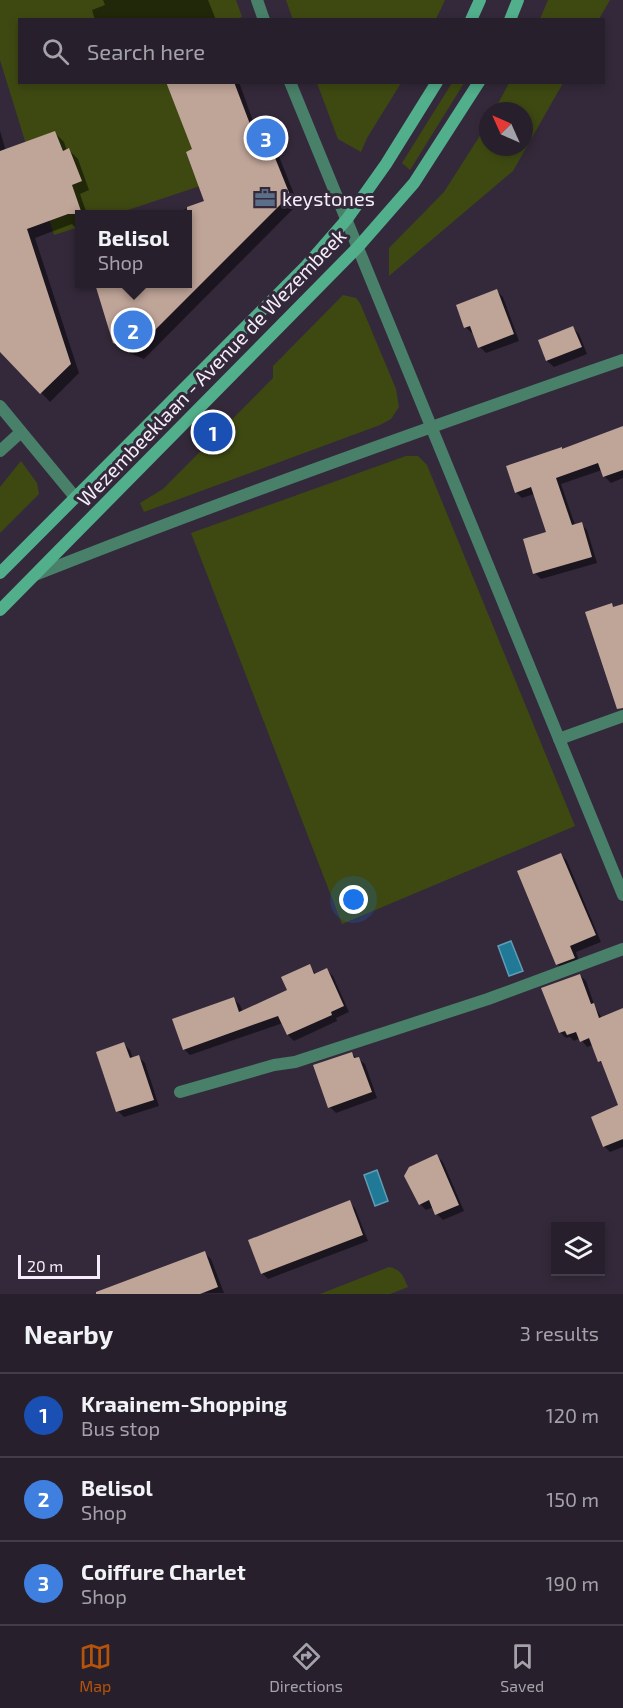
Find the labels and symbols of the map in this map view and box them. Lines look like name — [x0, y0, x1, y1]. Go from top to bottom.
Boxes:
north arrow — [479, 102, 533, 156]
pin: 3 — [246, 116, 286, 160]
office icon: keystones — [253, 186, 277, 210]
place label: keystones — [282, 186, 375, 210]
street label: Wezembeeklaan - Avenue de Wezembeek — [72, 223, 350, 511]
pin: 2 — [114, 308, 152, 352]
pin: 1 — [194, 410, 232, 454]
your location — [339, 885, 368, 914]
scale bar — [18, 1252, 100, 1280]

